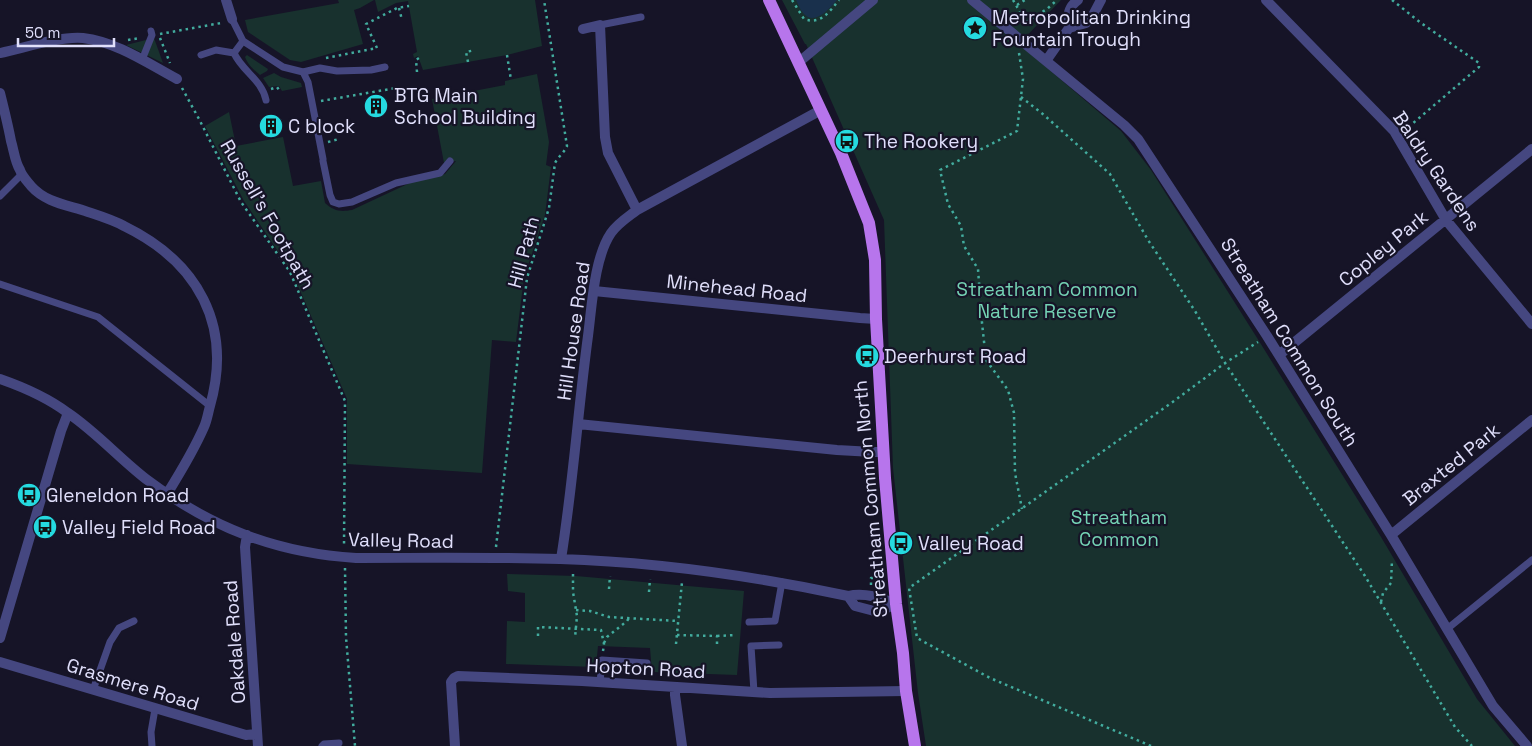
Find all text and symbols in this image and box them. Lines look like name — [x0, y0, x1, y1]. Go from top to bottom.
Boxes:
place label: Metropolitan Drinking Fountain Trough — [992, 5, 1191, 52]
scale bar — [18, 15, 114, 47]
place icon: Metropolitan Drinking Fountain Trough — [962, 15, 988, 41]
text: 50 m — [25, 23, 60, 42]
place label: BTG Main School Building — [394, 83, 536, 130]
building icon: BTG Main School Building — [363, 93, 389, 119]
street label: Baldry Gardens — [1387, 106, 1486, 236]
building icon: C block — [258, 113, 284, 139]
place label: C block — [288, 114, 355, 139]
bus stop icon: The Rookery — [834, 128, 860, 154]
place label: The Rookery — [864, 129, 978, 154]
street label: Russell's Footpath — [215, 135, 321, 294]
street label: Copley Park — [1333, 205, 1433, 292]
street label: Hill Path — [502, 214, 545, 291]
street label: Streatham Common South — [1215, 233, 1364, 451]
street label: Hill House Road — [551, 260, 596, 402]
street label: Minehead Road — [665, 269, 809, 308]
park label: Streatham Common Nature Reserve — [956, 277, 1138, 324]
bus stop icon: Deerhurst Road — [854, 343, 880, 369]
place label: Deerhurst Road — [884, 344, 1026, 369]
street label: Streatham Common North — [848, 379, 893, 619]
street label: Braxted Park — [1398, 418, 1505, 511]
bus stop icon: Gleneldon Road — [16, 482, 42, 508]
place label: Gleneldon Road — [46, 483, 189, 508]
park label: Streatham Common — [1071, 505, 1167, 552]
bus stop icon: Valley Field Road — [32, 514, 58, 540]
place label: Valley Field Road — [62, 515, 216, 540]
street label: Valley Road — [348, 527, 454, 554]
bus stop icon: Valley Road — [888, 530, 914, 556]
place label: Valley Road — [918, 531, 1024, 556]
street label: Oakdale Road — [218, 579, 251, 705]
street label: Grasmere Road — [63, 652, 202, 717]
street label: Hopton Road — [586, 653, 706, 684]

